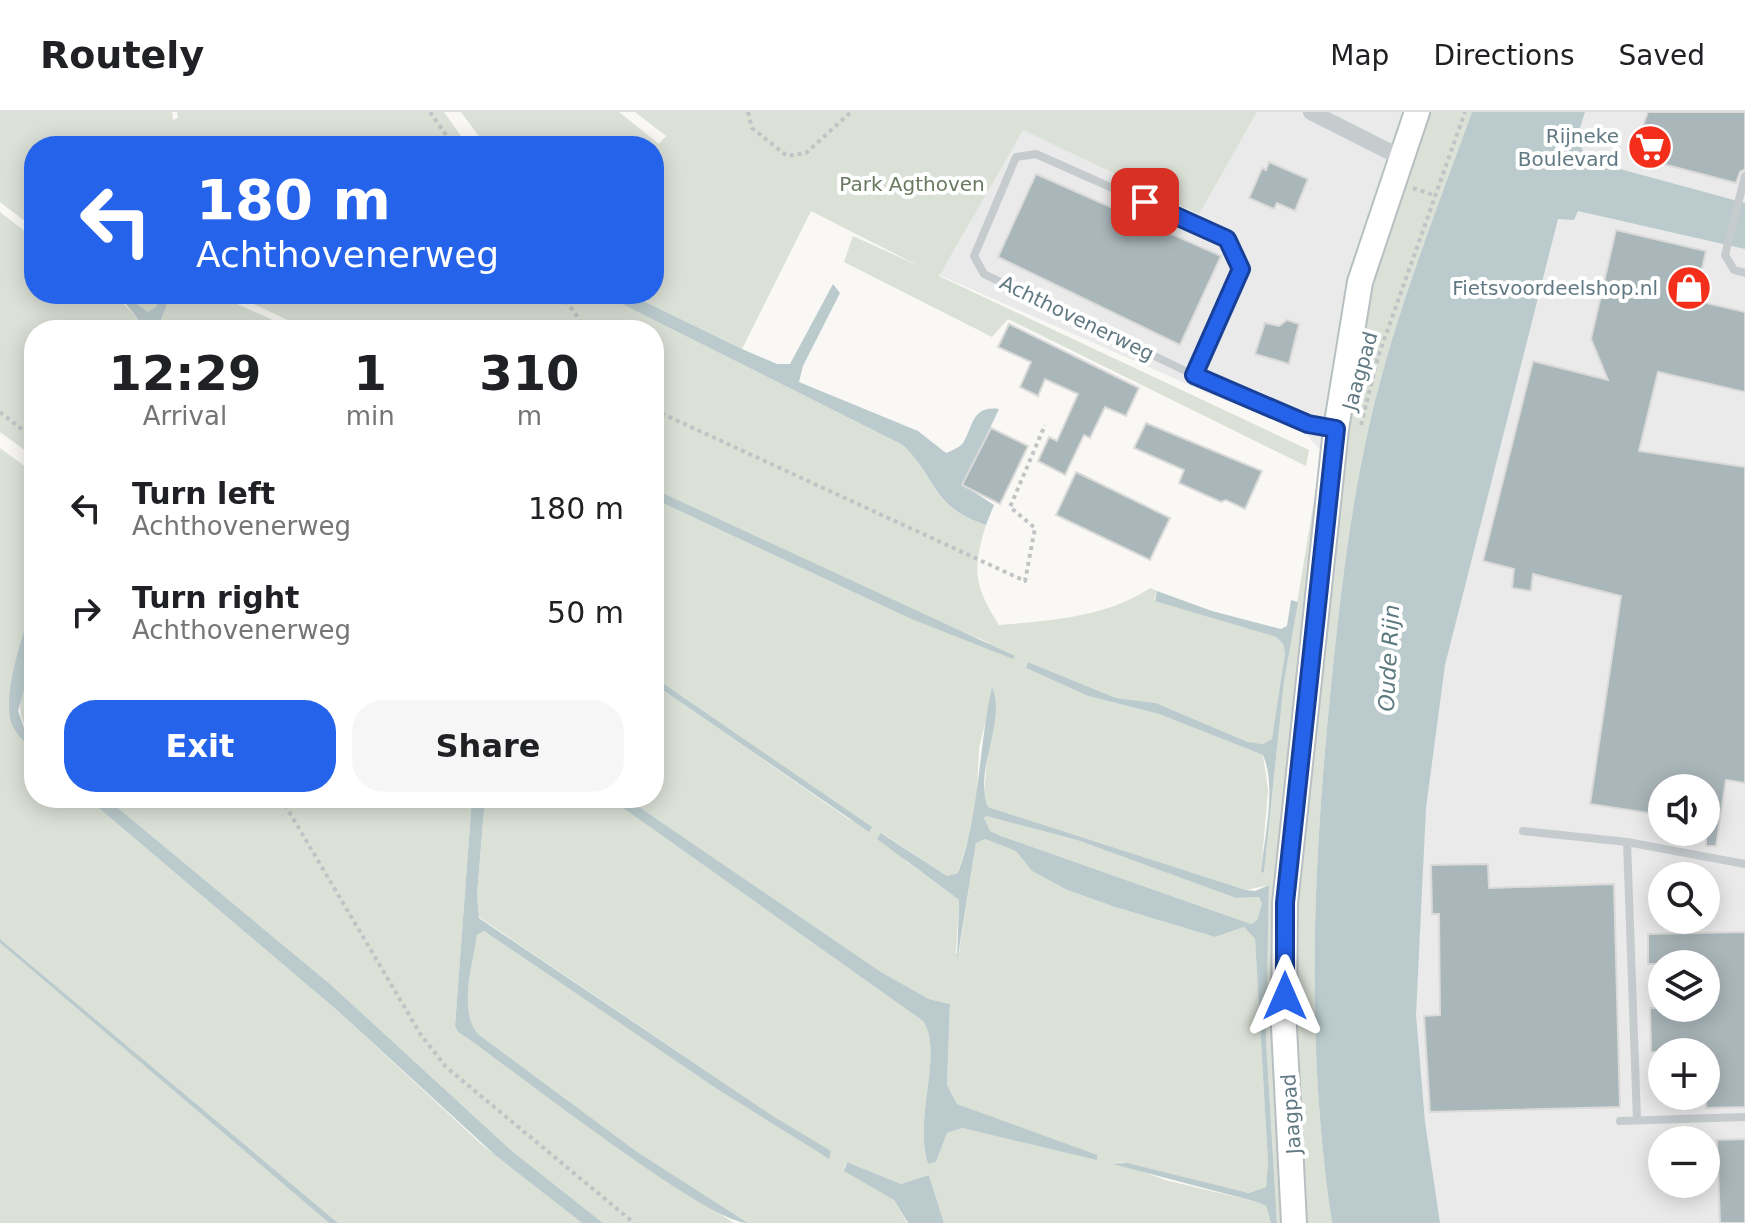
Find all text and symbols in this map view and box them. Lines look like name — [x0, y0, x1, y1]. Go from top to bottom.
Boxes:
text: Routely — [40, 33, 204, 77]
text: Map — [1330, 39, 1389, 72]
text: Directions — [1433, 39, 1574, 72]
text: Saved — [1618, 39, 1705, 72]
supermarket icon: Rijneke Boulevard — [1626, 123, 1674, 171]
place label: Rijneke Boulevard — [1518, 124, 1619, 171]
text: 180 m — [196, 167, 391, 232]
icon: left — [64, 168, 168, 272]
pin — [1111, 168, 1179, 236]
park label: Park Agthoven — [839, 172, 985, 196]
icon: arrive — [1123, 180, 1167, 224]
text: Achthovenerweg — [196, 234, 499, 275]
shop icon: Fietsvoordeelshop.nl — [1665, 264, 1713, 312]
street label: Achthovenerweg — [996, 270, 1158, 366]
place label: Fietsvoordeelshop.nl — [1452, 276, 1658, 300]
street label: Jaagpad — [1337, 329, 1383, 415]
text: 12:29 — [108, 345, 261, 401]
text: 1 — [354, 345, 387, 401]
text: 310 — [479, 345, 579, 401]
text: Arrival — [143, 401, 227, 431]
text: min — [346, 401, 395, 431]
text: m — [517, 401, 542, 431]
text: Turn left — [132, 476, 275, 511]
icon: left — [64, 486, 108, 530]
text: 180 m — [528, 491, 624, 526]
text: Achthovenerweg — [132, 511, 351, 541]
text: Turn right — [132, 580, 299, 615]
icon: right — [64, 590, 108, 634]
text: 50 m — [547, 595, 624, 630]
water label: Oude Rijn — [1374, 604, 1404, 712]
text: Achthovenerweg — [132, 615, 351, 645]
button: Exit — [64, 700, 336, 792]
button: Share — [352, 700, 624, 792]
map controls — [1648, 774, 1720, 1198]
button: sound — [1648, 774, 1720, 846]
button: search — [1648, 862, 1720, 934]
button: layers — [1648, 950, 1720, 1022]
position arrow — [1243, 954, 1327, 1038]
button: + — [1648, 1038, 1720, 1110]
street label: Jaagpad — [1276, 1073, 1306, 1157]
button: − — [1648, 1126, 1720, 1198]

